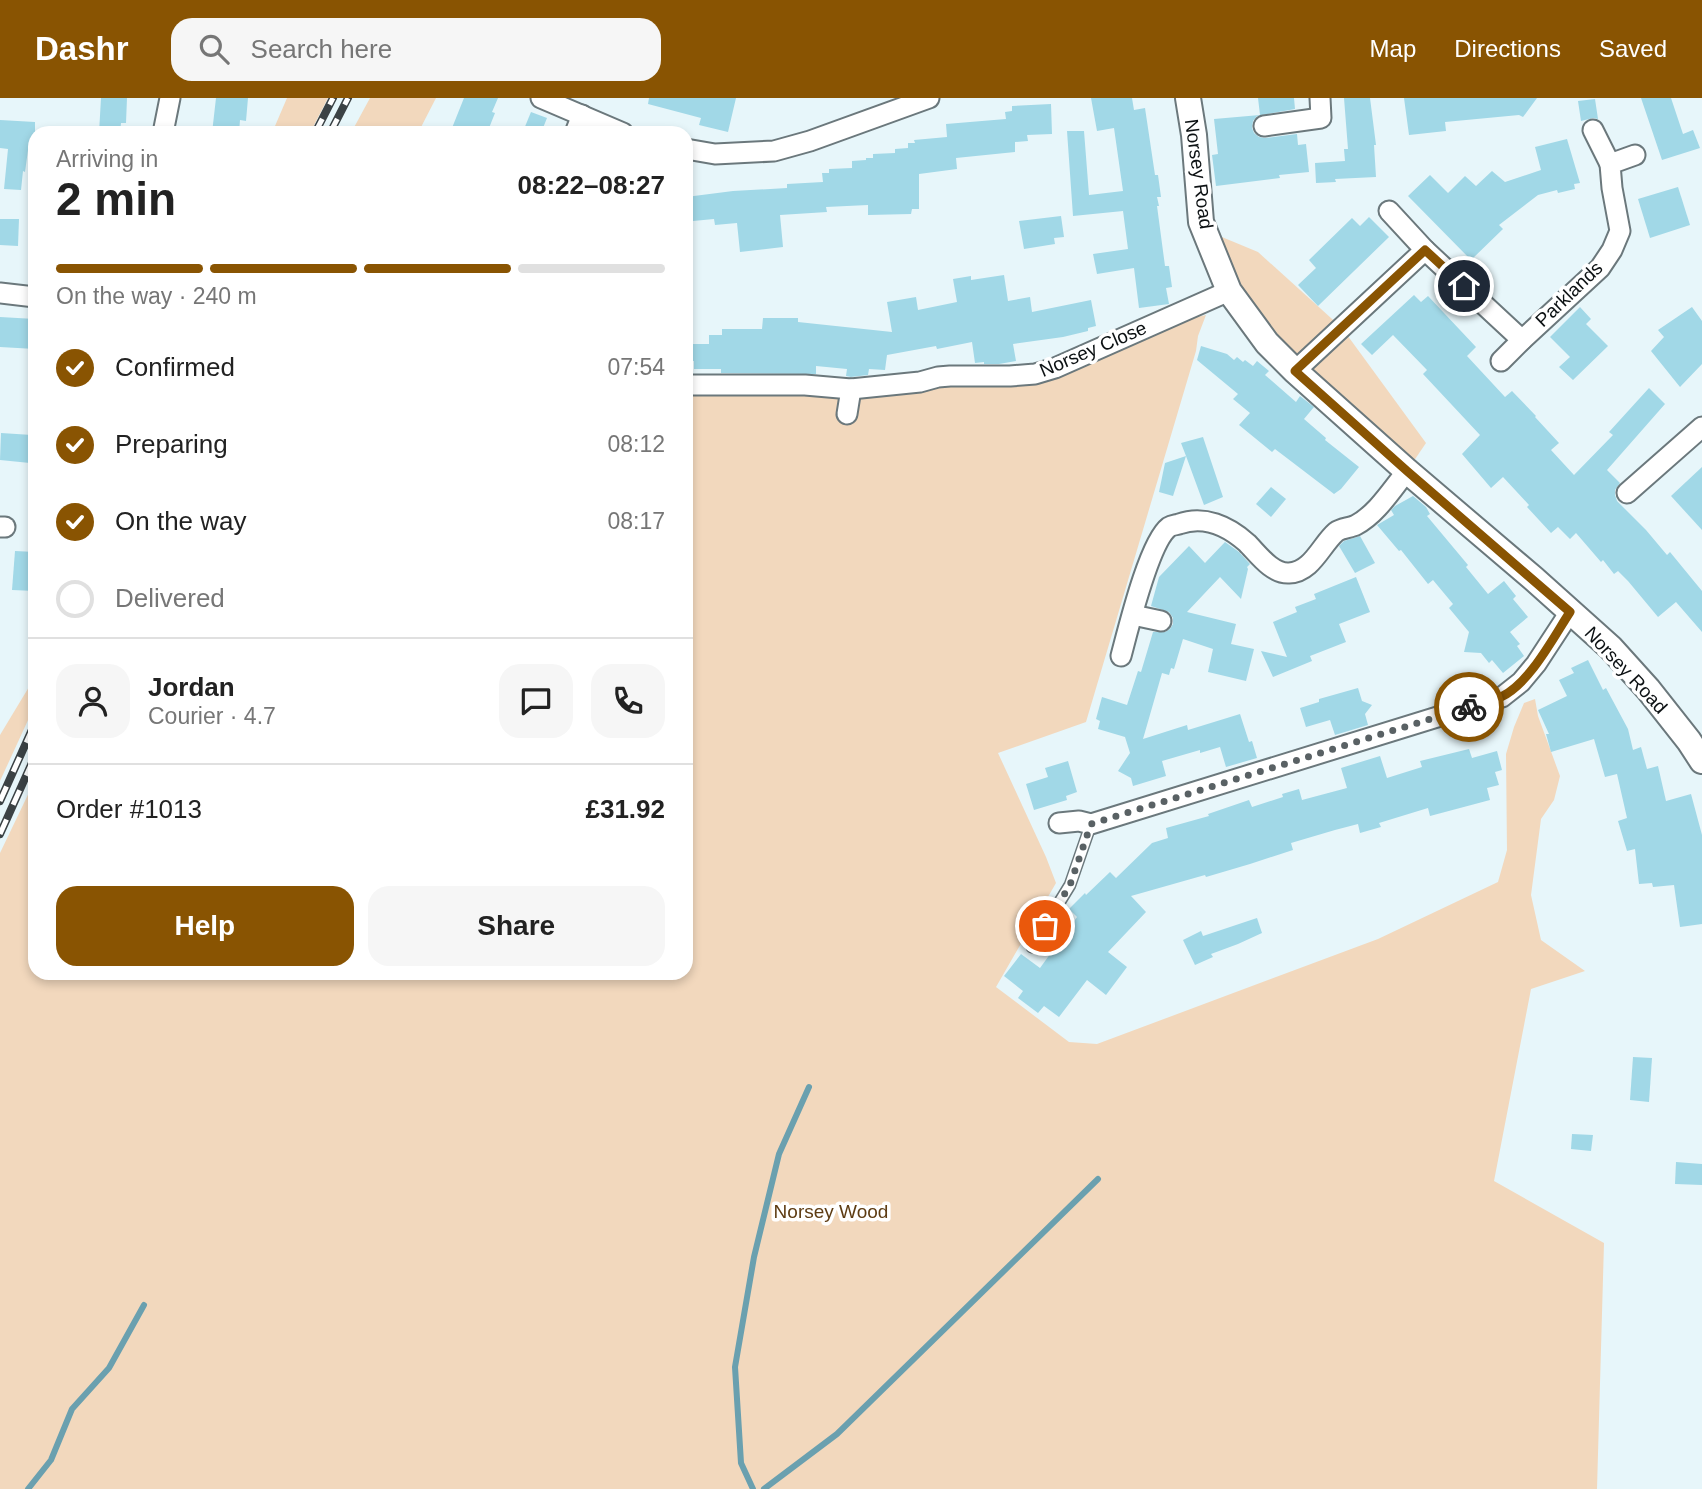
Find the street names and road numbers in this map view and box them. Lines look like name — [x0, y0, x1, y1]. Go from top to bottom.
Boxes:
street label: Norsey Road — [1181, 118, 1217, 230]
street label: Parklands — [1531, 257, 1607, 331]
street label: Norsey Close — [1036, 317, 1150, 381]
street label: Norsey Road — [1581, 622, 1671, 718]

